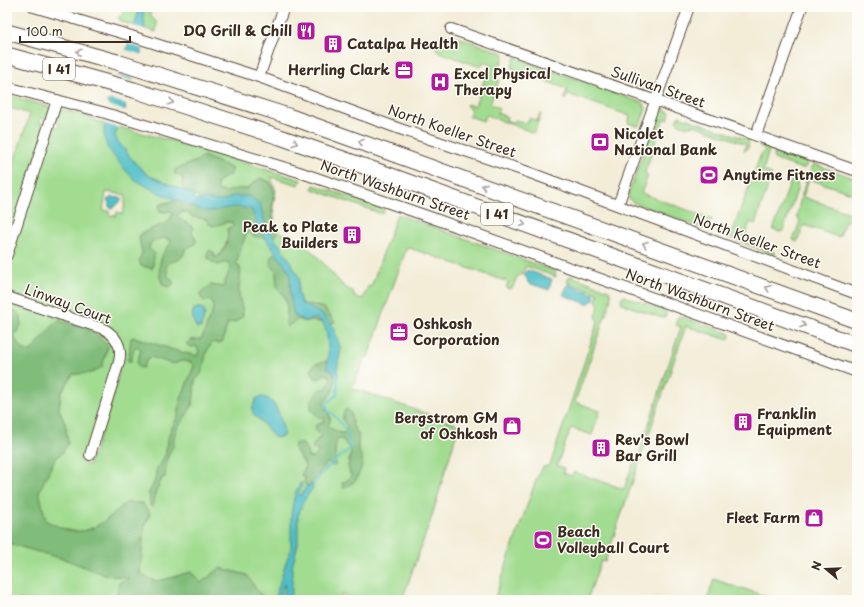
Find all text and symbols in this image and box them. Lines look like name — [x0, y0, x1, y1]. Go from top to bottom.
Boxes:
scale bar — [20, 18, 130, 44]
place label: DQ Grill & Chill — [183, 20, 292, 41]
restaurant icon: DQ Grill & Chill — [295, 20, 317, 42]
text: 100 m — [26, 22, 63, 40]
building icon: Catalpa Health — [322, 33, 344, 55]
place label: Catalpa Health — [347, 33, 458, 54]
one-way arrow — [76, 48, 82, 56]
road number: I 41 — [43, 58, 75, 80]
place label: Herrling Clark — [288, 59, 391, 80]
office icon: Herrling Clark — [393, 59, 415, 81]
street label: Sullivan Street — [608, 61, 708, 113]
place label: Excel Physical Therapy — [454, 63, 551, 100]
hospital icon: Excel Physical Therapy — [429, 71, 451, 93]
one-way arrow — [167, 97, 174, 106]
street label: North Koeller Street — [385, 99, 519, 162]
place label: Nicolet National Bank — [614, 123, 718, 160]
bank icon: Nicolet National Bank — [589, 131, 611, 153]
one-way arrow — [291, 138, 298, 146]
one-way arrow — [358, 138, 365, 146]
street label: North Washburn Street — [318, 154, 473, 225]
sports icon: Anytime Fitness — [698, 164, 720, 186]
place label: Anytime Fitness — [723, 164, 835, 185]
one-way arrow — [480, 182, 487, 191]
road number: I 41 — [481, 203, 513, 225]
street label: North Koeller Street — [691, 208, 824, 273]
place label: Peak to Plate Builders — [243, 216, 338, 253]
one-way arrow — [519, 219, 526, 227]
building icon: Peak to Plate Builders — [341, 224, 363, 246]
one-way arrow — [642, 241, 649, 249]
street label: North Washburn Street — [623, 263, 778, 336]
street label: Linway Court — [22, 278, 115, 329]
one-way arrow — [764, 285, 771, 293]
place label: Oshkosh Corporation — [413, 313, 500, 350]
office icon: Oshkosh Corporation — [388, 321, 410, 343]
one-way arrow — [799, 321, 806, 329]
place label: Franklin Equipment — [757, 403, 832, 440]
place label: Bergstrom GM of Oshkosh — [394, 407, 498, 444]
building icon: Franklin Equipment — [732, 411, 754, 433]
shop icon: Bergstrom GM of Oshkosh — [501, 415, 523, 437]
place label: Rev's Bowl Bar Grill — [615, 429, 689, 466]
building icon: Rev's Bowl Bar Grill — [590, 437, 612, 459]
place label: Fleet Farm — [726, 507, 800, 528]
shop icon: Fleet Farm — [803, 507, 825, 529]
place label: Beach Volleyball Court — [557, 521, 670, 558]
sports icon: Beach Volleyball Court — [532, 529, 554, 551]
north arrow — [806, 549, 846, 589]
text: N — [807, 558, 826, 572]

